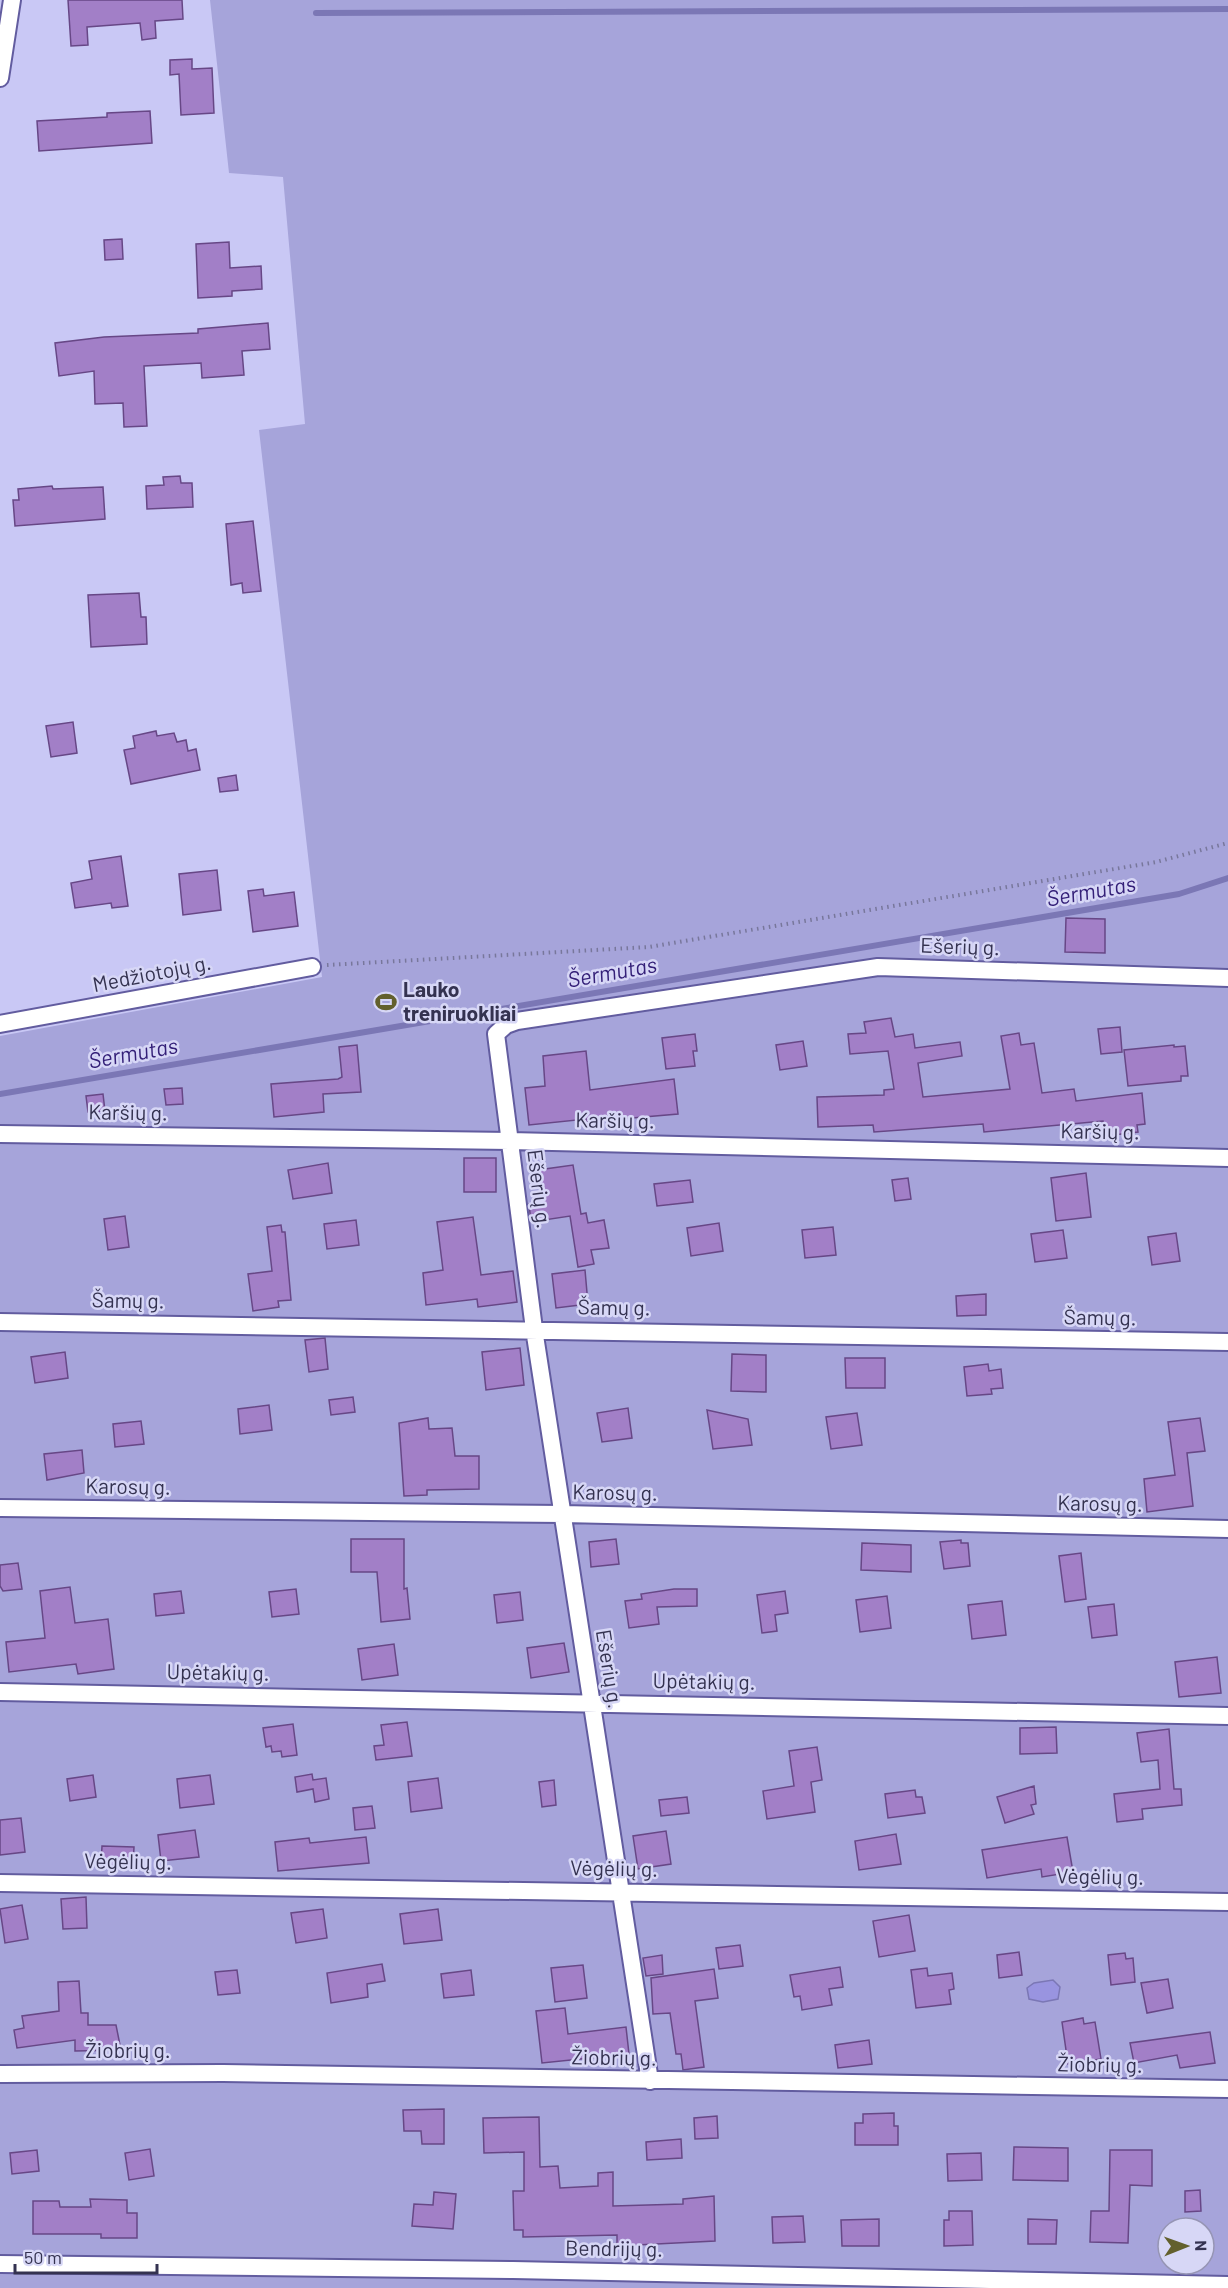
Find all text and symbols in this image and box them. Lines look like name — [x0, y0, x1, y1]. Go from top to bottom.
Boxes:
water label: Šermutas — [1044, 869, 1138, 911]
street label: Ešerių g. — [920, 932, 1000, 959]
street label: Medžiotojų g. — [90, 949, 213, 996]
water label: Šermutas — [565, 950, 659, 992]
place label: Lauko treniruokliai — [403, 976, 516, 1025]
sports icon: Lauko treniruokliai — [374, 990, 398, 1014]
water label: Šermutas — [86, 1031, 180, 1073]
street label: Karšių g. — [88, 1098, 168, 1125]
street label: Karšių g. — [575, 1106, 655, 1133]
street label: Karšių g. — [1060, 1117, 1140, 1144]
street label: Ešerių g. — [523, 1148, 558, 1230]
street label: Šamų g. — [91, 1286, 165, 1313]
street label: Šamų g. — [577, 1293, 651, 1320]
street label: Šamų g. — [1063, 1303, 1137, 1330]
street label: Karosų g. — [85, 1472, 171, 1499]
street label: Karosų g. — [572, 1478, 658, 1505]
street label: Karosų g. — [1057, 1489, 1143, 1516]
street label: Ešerių g. — [592, 1627, 629, 1710]
street label: Upėtakių g. — [166, 1658, 270, 1685]
street label: Upėtakių g. — [652, 1667, 756, 1694]
street label: Vėgėlių g. — [84, 1847, 172, 1874]
street label: Vėgėlių g. — [570, 1854, 658, 1881]
street label: Vėgėlių g. — [1056, 1862, 1144, 1889]
street label: Žiobrių g. — [85, 2037, 171, 2062]
street label: Žiobrių g. — [571, 2043, 657, 2070]
street label: Žiobrių g. — [1057, 2050, 1143, 2077]
north arrow — [1156, 2216, 1216, 2276]
street label: Bendrijų g. — [565, 2234, 663, 2261]
scale bar — [15, 2237, 158, 2275]
text: N — [1192, 2240, 1211, 2251]
text: 50 m — [24, 2246, 62, 2268]

